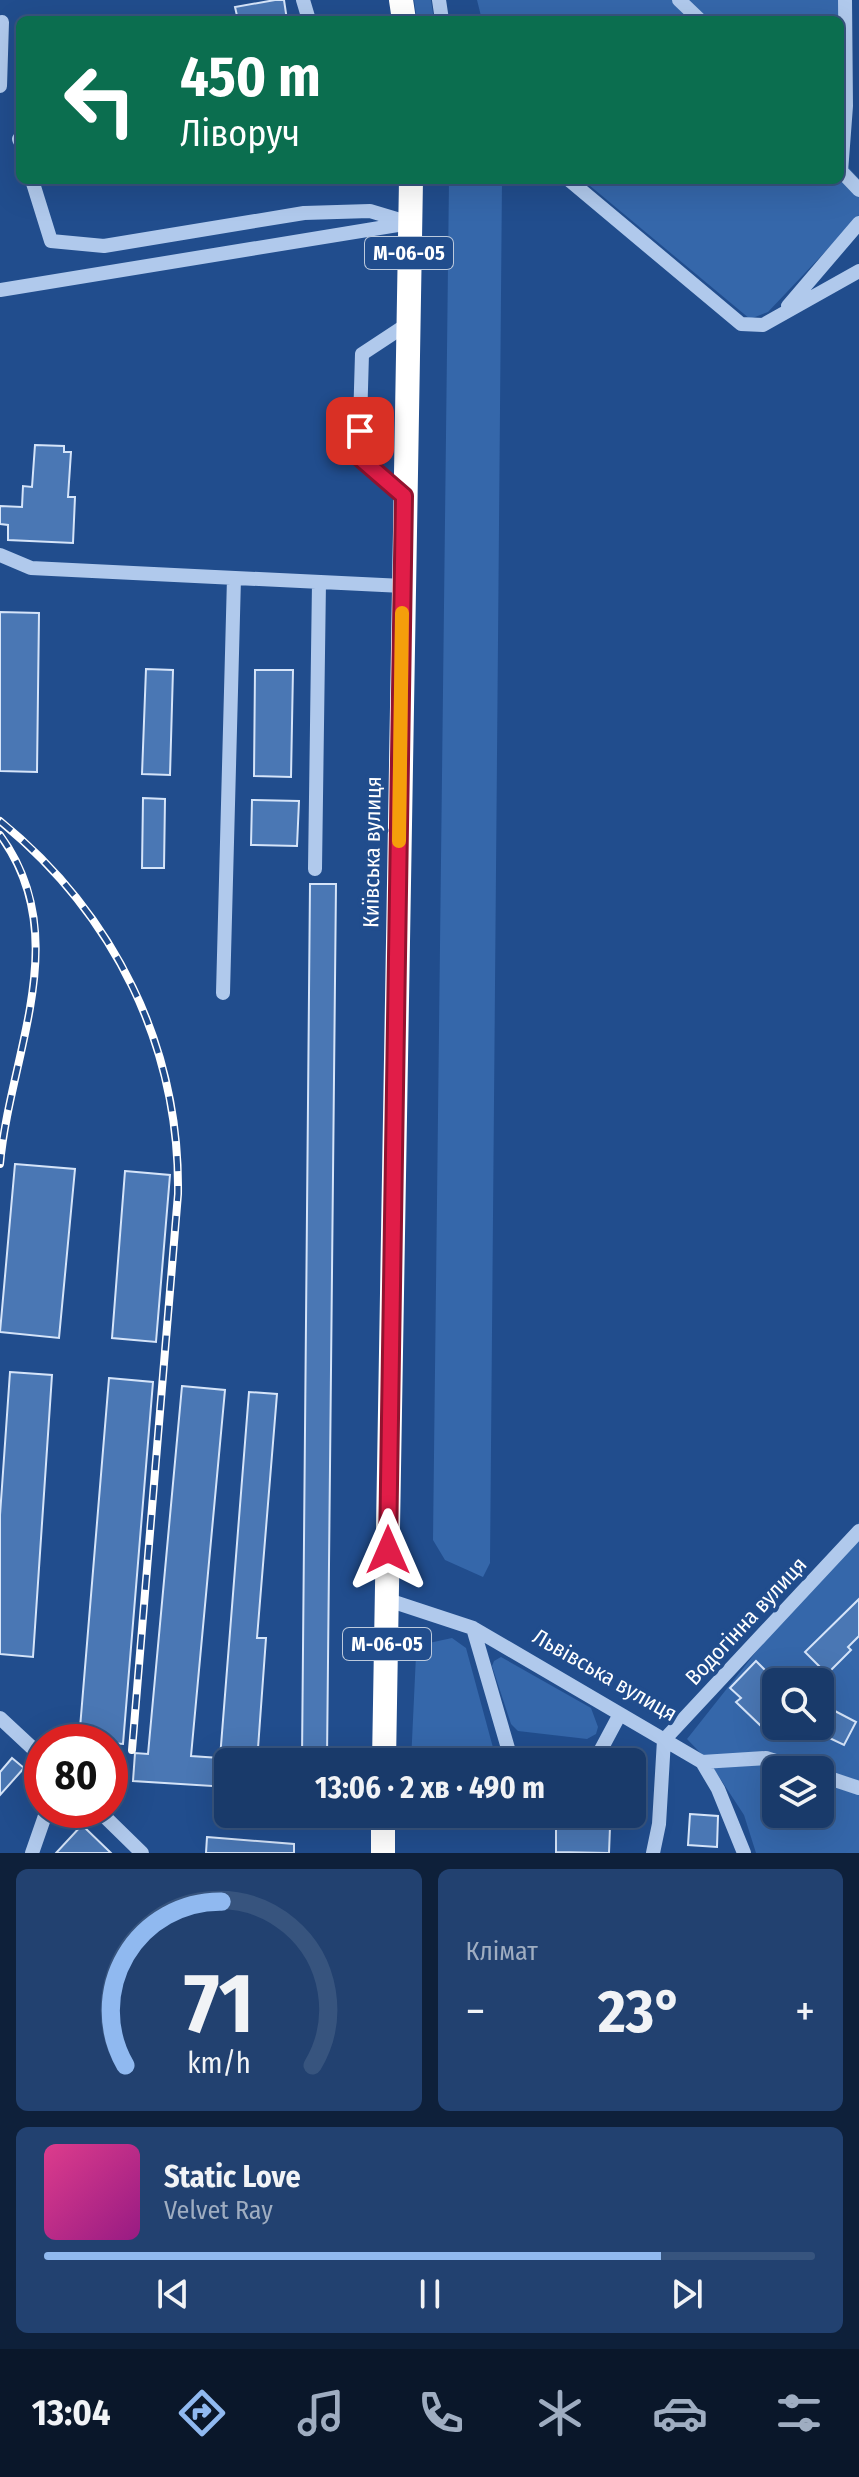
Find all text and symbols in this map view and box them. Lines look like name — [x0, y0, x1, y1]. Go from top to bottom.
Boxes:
text: 450 m — [180, 44, 321, 111]
icon: left — [48, 48, 152, 152]
text: Ліворуч — [180, 112, 300, 156]
road number: М-06-05 — [365, 237, 453, 269]
pin — [326, 397, 394, 465]
icon: arrive — [338, 409, 382, 453]
street label: Київська вулиця — [357, 776, 387, 928]
position arrow — [346, 1508, 430, 1592]
street label: Водогінна вулиця — [680, 1551, 812, 1691]
street label: Львівська вулиця — [528, 1623, 682, 1727]
road number: М-06-05 — [343, 1628, 431, 1660]
map controls — [762, 1668, 834, 1828]
button: search — [762, 1668, 834, 1740]
speed limit sign: 80 — [24, 1724, 128, 1828]
button: layers — [762, 1756, 834, 1828]
text: 13:06 · 2 хв · 490 m — [315, 1770, 545, 1806]
text: Клімат — [466, 1936, 538, 1967]
text: 71 — [184, 1954, 254, 2054]
text: 23° — [598, 1976, 682, 2048]
text: − — [466, 1985, 485, 2038]
text: + — [795, 1985, 815, 2038]
text: km/h — [187, 2046, 251, 2081]
text: Static Love — [164, 2159, 301, 2195]
text: Velvet Ray — [164, 2195, 273, 2226]
icon: previous — [151, 2272, 195, 2316]
icon: pause — [408, 2272, 452, 2316]
icon: next — [665, 2272, 709, 2316]
icon: directions — [174, 2385, 230, 2441]
icon: music — [293, 2385, 349, 2441]
icon: phone — [413, 2385, 469, 2441]
icon: climate — [532, 2385, 588, 2441]
icon: car — [652, 2385, 708, 2441]
icon: filters — [771, 2385, 827, 2441]
text: 13:04 — [32, 2391, 110, 2435]

